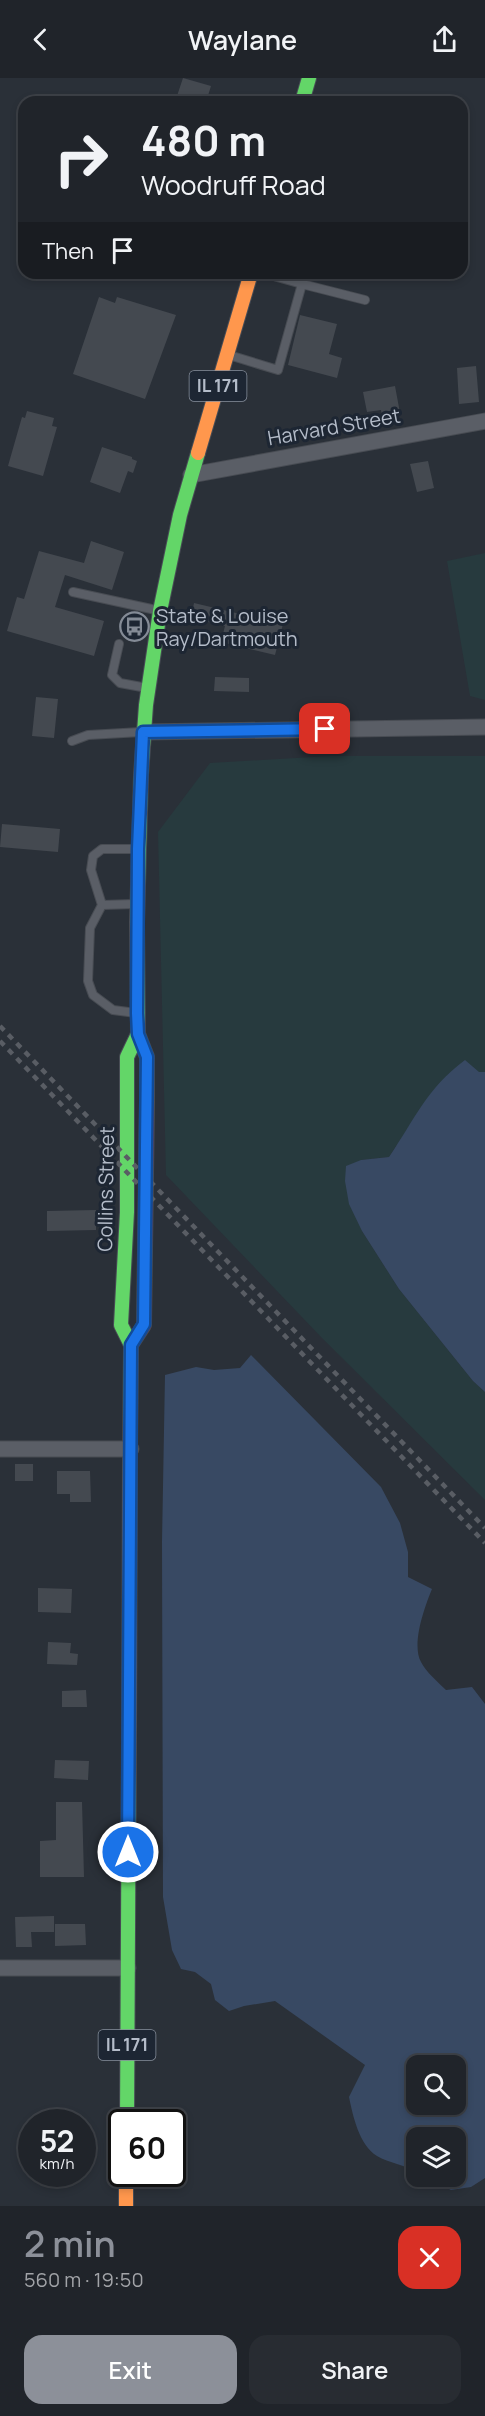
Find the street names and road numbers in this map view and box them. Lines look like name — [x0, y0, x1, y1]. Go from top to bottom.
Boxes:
road number: IL 171 — [190, 371, 246, 401]
street label: Harvard Street — [265, 402, 402, 451]
street label: Collins Street — [91, 1126, 120, 1252]
road number: IL 171 — [98, 2030, 156, 2060]

